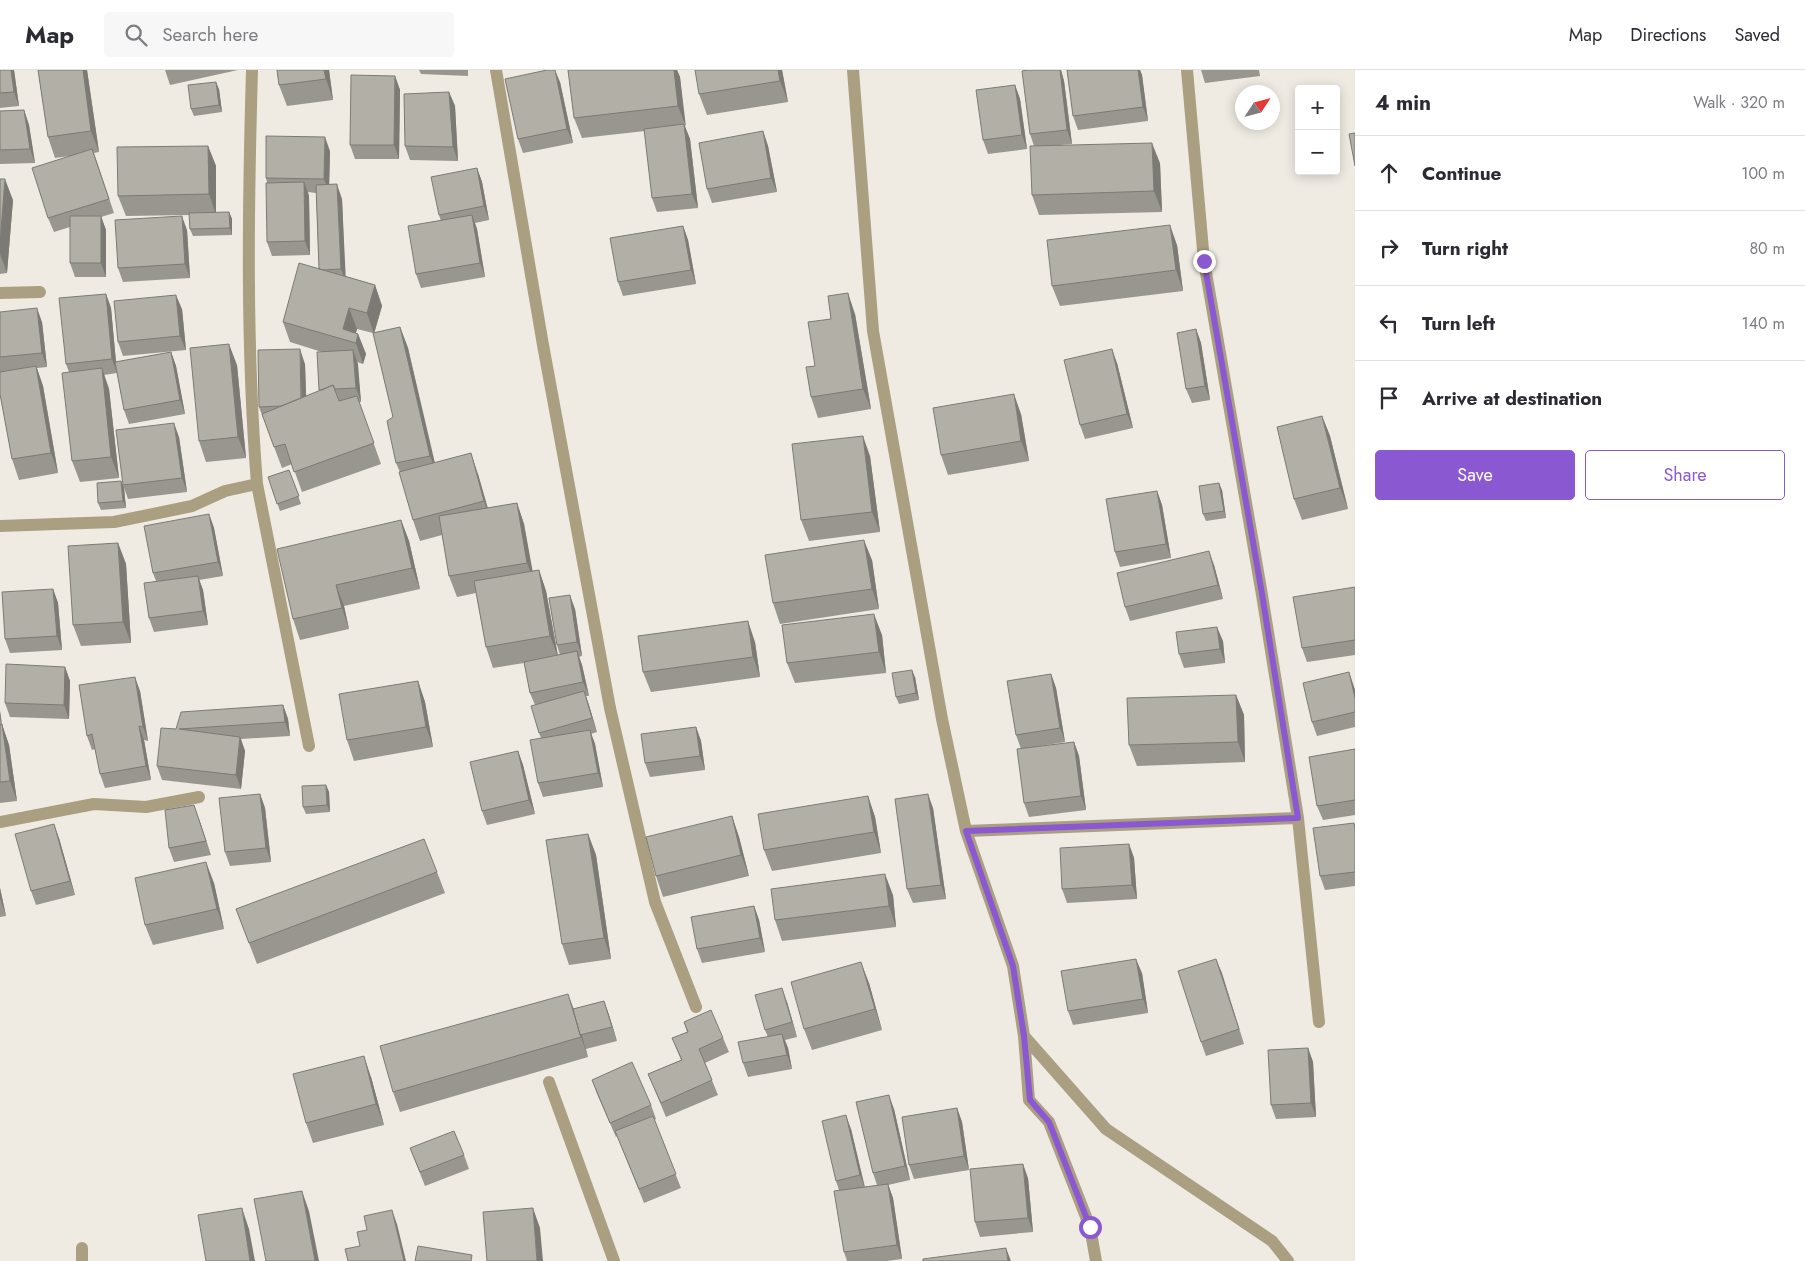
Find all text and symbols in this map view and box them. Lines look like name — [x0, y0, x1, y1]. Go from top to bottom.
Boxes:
search box — [104, 12, 454, 57]
text: Map — [25, 17, 74, 52]
icon: search — [122, 21, 150, 49]
text: Search here — [162, 21, 258, 48]
text: Map — [1569, 22, 1602, 48]
text: Directions — [1630, 22, 1706, 48]
text: Saved — [1734, 22, 1780, 48]
north arrow — [1235, 85, 1280, 130]
map controls — [1295, 85, 1340, 175]
button: + — [1295, 85, 1340, 130]
text: 4 min — [1375, 88, 1431, 118]
text: Walk · 320 m — [1693, 91, 1785, 114]
button: − — [1295, 130, 1340, 175]
icon: ahead — [1375, 159, 1403, 187]
text: Continue — [1422, 160, 1501, 187]
text: 100 m — [1741, 162, 1785, 185]
icon: right — [1375, 234, 1403, 262]
text: Turn right — [1422, 235, 1508, 262]
text: 80 m — [1749, 237, 1785, 260]
route end — [1193, 250, 1216, 273]
icon: left — [1375, 309, 1403, 337]
text: Turn left — [1422, 310, 1495, 337]
text: 140 m — [1742, 312, 1785, 335]
icon: arrive — [1375, 384, 1403, 412]
text: Arrive at destination — [1422, 385, 1602, 412]
button: Save — [1375, 450, 1575, 500]
button: Share — [1585, 450, 1785, 500]
route start — [1079, 1216, 1102, 1239]

